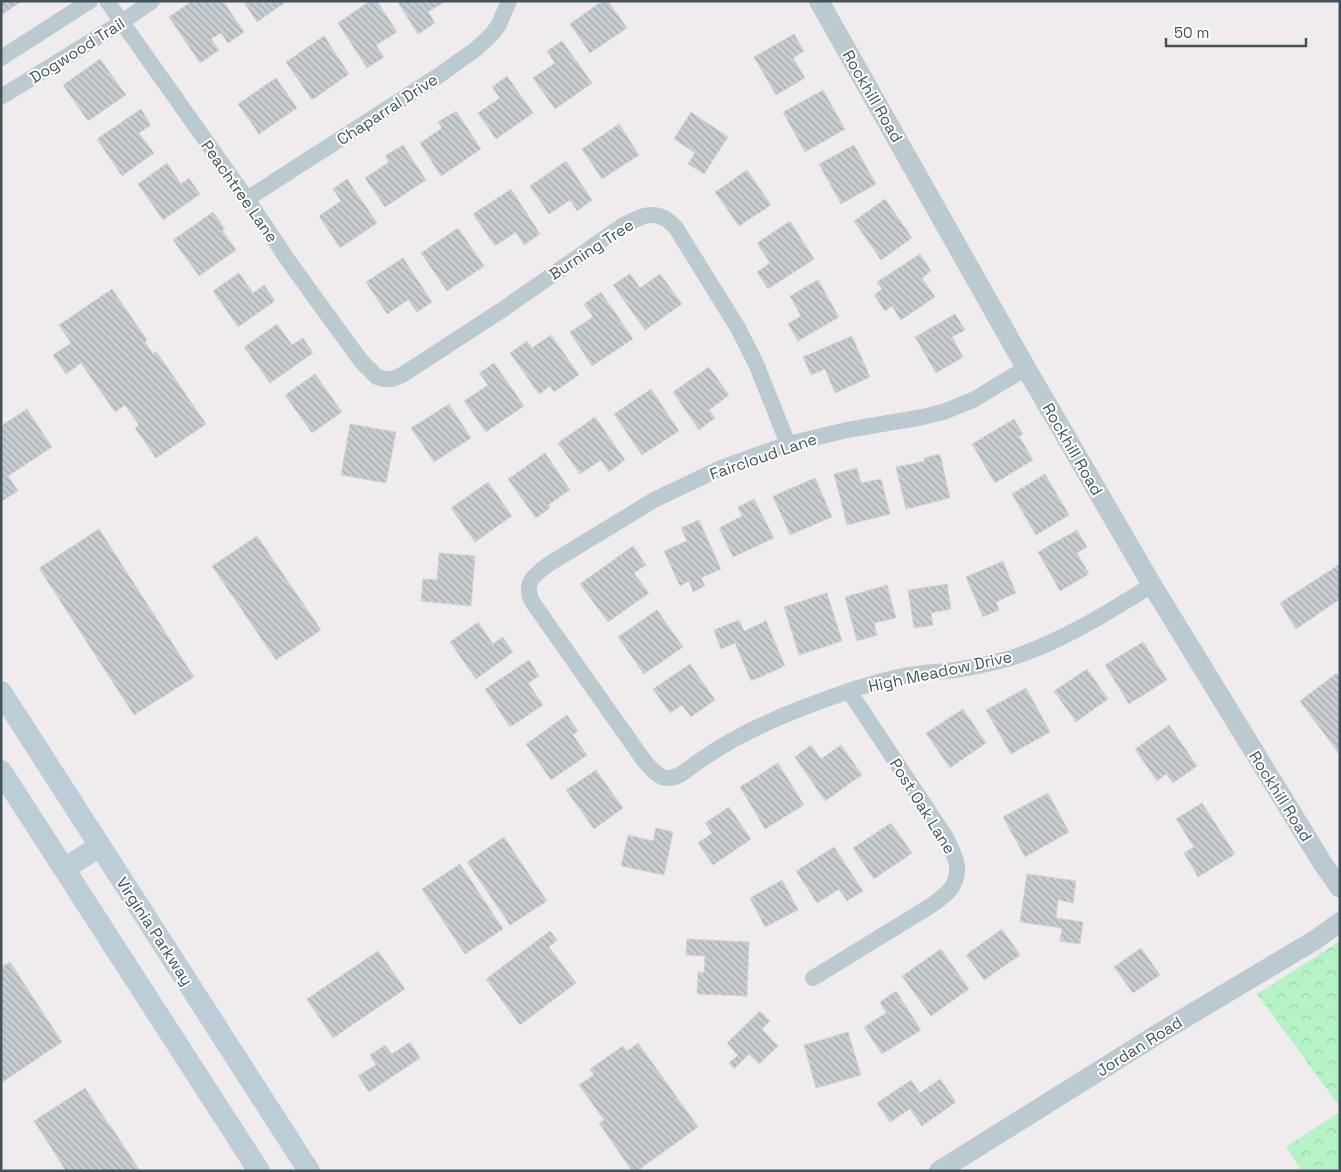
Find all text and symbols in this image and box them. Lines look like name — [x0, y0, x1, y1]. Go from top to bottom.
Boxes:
street label: Dogwood Trail — [26, 13, 129, 88]
scale bar — [1166, 15, 1306, 47]
text: 50 m — [1174, 23, 1209, 42]
street label: Rockhill Road — [838, 46, 907, 146]
street label: Chaparral Drive — [333, 69, 442, 150]
street label: Peachtree Lane — [196, 136, 283, 247]
street label: Burning Tree — [545, 214, 638, 285]
street label: Rockhill Road — [1038, 399, 1107, 499]
street label: Faircloud Lane — [707, 428, 820, 485]
street label: High Meadow Drive — [866, 646, 1014, 697]
street label: Rockhill Road — [1244, 747, 1317, 846]
street label: Post Oak Lane — [885, 755, 960, 858]
street label: Virginia Parkway — [112, 873, 198, 990]
street label: Jordan Road — [1092, 1012, 1186, 1081]

